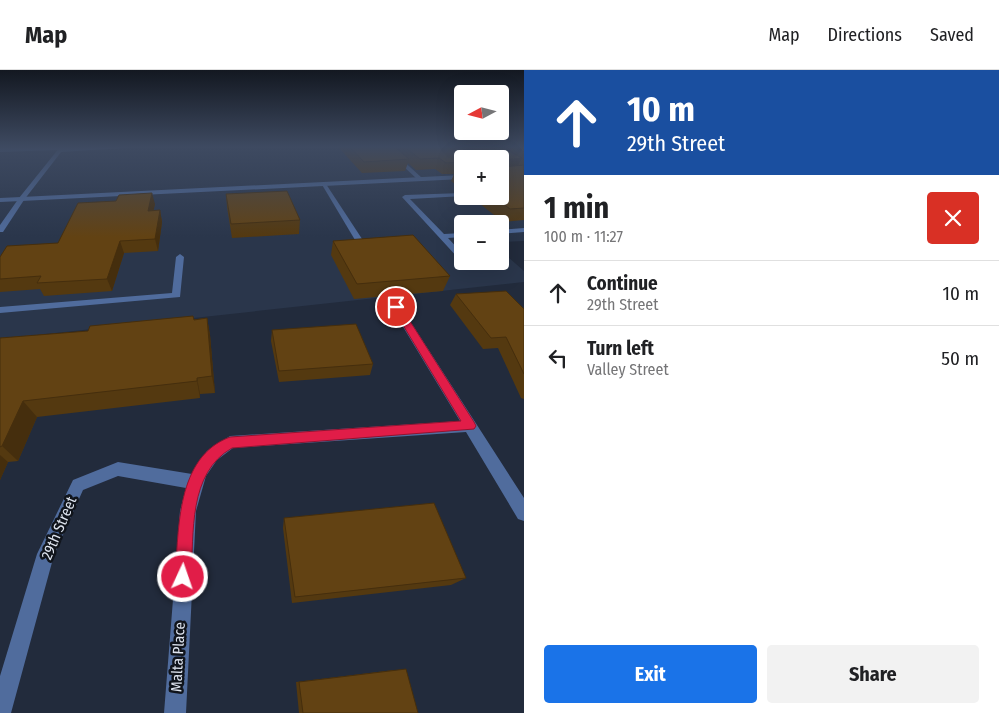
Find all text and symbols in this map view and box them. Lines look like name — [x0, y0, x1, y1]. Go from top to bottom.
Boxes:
text: Map — [25, 21, 67, 49]
text: Map — [768, 24, 800, 46]
text: Directions — [828, 24, 902, 46]
text: Saved — [930, 24, 974, 46]
north arrow — [454, 85, 509, 140]
map controls — [454, 85, 509, 270]
text: 10 m — [627, 88, 695, 130]
icon: ahead — [544, 90, 609, 155]
text: 29th Street — [627, 130, 725, 157]
button: + — [454, 150, 509, 205]
text: 1 min — [544, 190, 609, 226]
button: close — [927, 192, 979, 244]
button: − — [454, 215, 509, 270]
text: 100 m · 11:27 — [544, 227, 623, 246]
text: Continue — [587, 272, 658, 295]
icon: ahead — [544, 279, 572, 307]
text: 10 m — [943, 282, 979, 305]
pin — [375, 286, 417, 328]
icon: arrive — [382, 293, 410, 321]
text: 29th Street — [587, 295, 659, 314]
text: Turn left — [587, 337, 654, 360]
icon: left — [544, 344, 572, 372]
text: 50 m — [941, 347, 979, 370]
text: Valley Street — [587, 360, 669, 379]
street label: 29th Street — [38, 494, 80, 562]
position arrow — [156, 550, 208, 602]
street label: Malta Place — [167, 622, 189, 692]
button: Exit — [544, 645, 757, 703]
button: Share — [767, 645, 979, 703]

